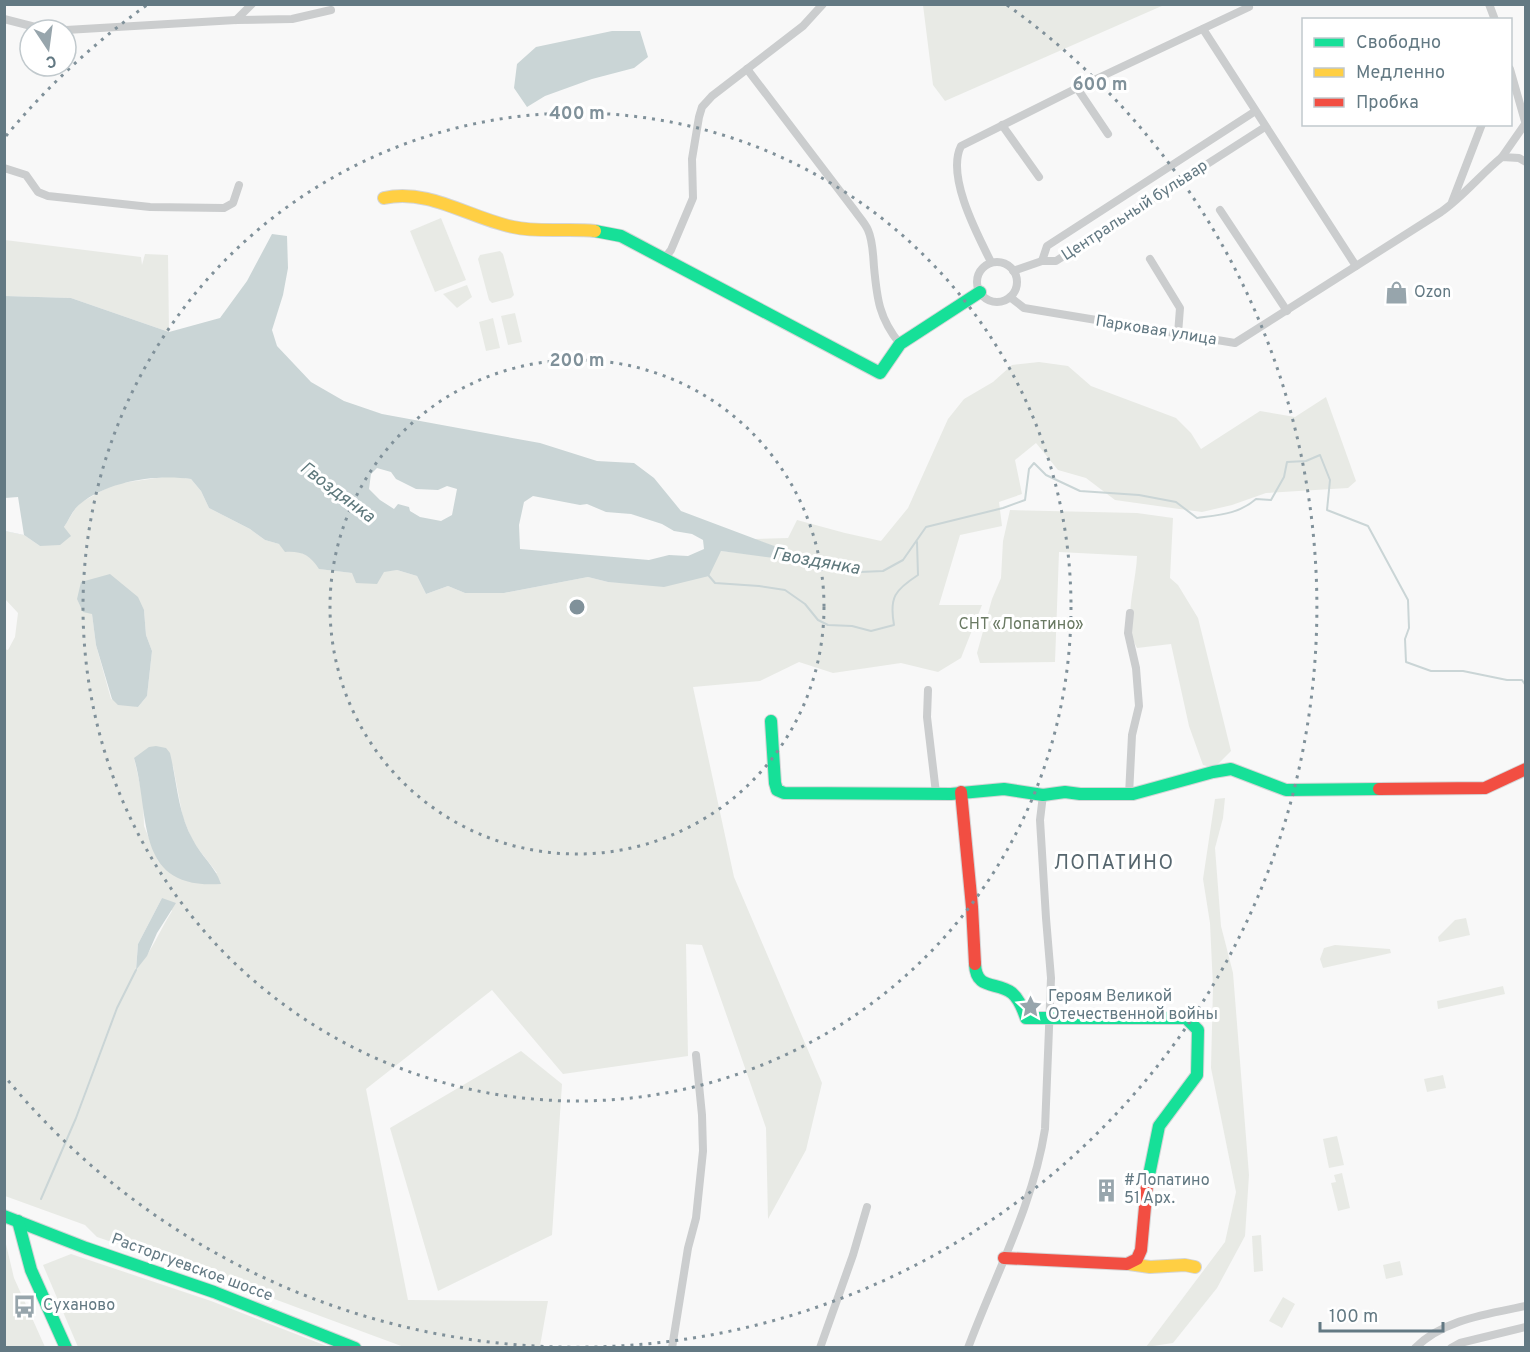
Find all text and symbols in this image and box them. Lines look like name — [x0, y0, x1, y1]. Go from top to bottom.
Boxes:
north arrow — [18, 18, 78, 78]
legend — [1302, 18, 1512, 126]
text: Свободно — [1356, 32, 1441, 55]
text: С — [44, 50, 58, 72]
text: Медленно — [1356, 62, 1445, 85]
text: 600 m — [1072, 74, 1128, 97]
text: Пробка — [1356, 92, 1419, 115]
text: 400 m — [549, 103, 605, 126]
street label: Центральный бульвар — [1058, 156, 1212, 266]
shop icon: Ozon — [1383, 280, 1409, 306]
place label: Ozon — [1414, 283, 1451, 303]
street label: Парковая улица — [1094, 312, 1218, 350]
text: 200 m — [549, 350, 605, 373]
water label: Гвоздянка — [295, 457, 380, 529]
water label: Гвоздянка — [771, 543, 862, 581]
centre of rings — [567, 597, 587, 617]
park label: СНТ «Лопатино» — [959, 615, 1083, 635]
district label: ЛОПАТИНО — [1053, 851, 1175, 877]
place label: Героям Великой Отечественной войны — [1048, 987, 1218, 1025]
place icon: Героям Великой Отечественной войны — [1017, 993, 1043, 1019]
place label: #Лопатино 51 Арх. — [1124, 1171, 1210, 1209]
building icon: #Лопатино 51 Арх. — [1093, 1177, 1119, 1203]
street label: Расторгуевское шоссе — [109, 1229, 275, 1307]
bus stop icon: Суханово — [12, 1293, 38, 1319]
scale bar — [1320, 1295, 1443, 1333]
place label: Суханово — [43, 1296, 115, 1316]
text: 100 m — [1329, 1306, 1378, 1329]

